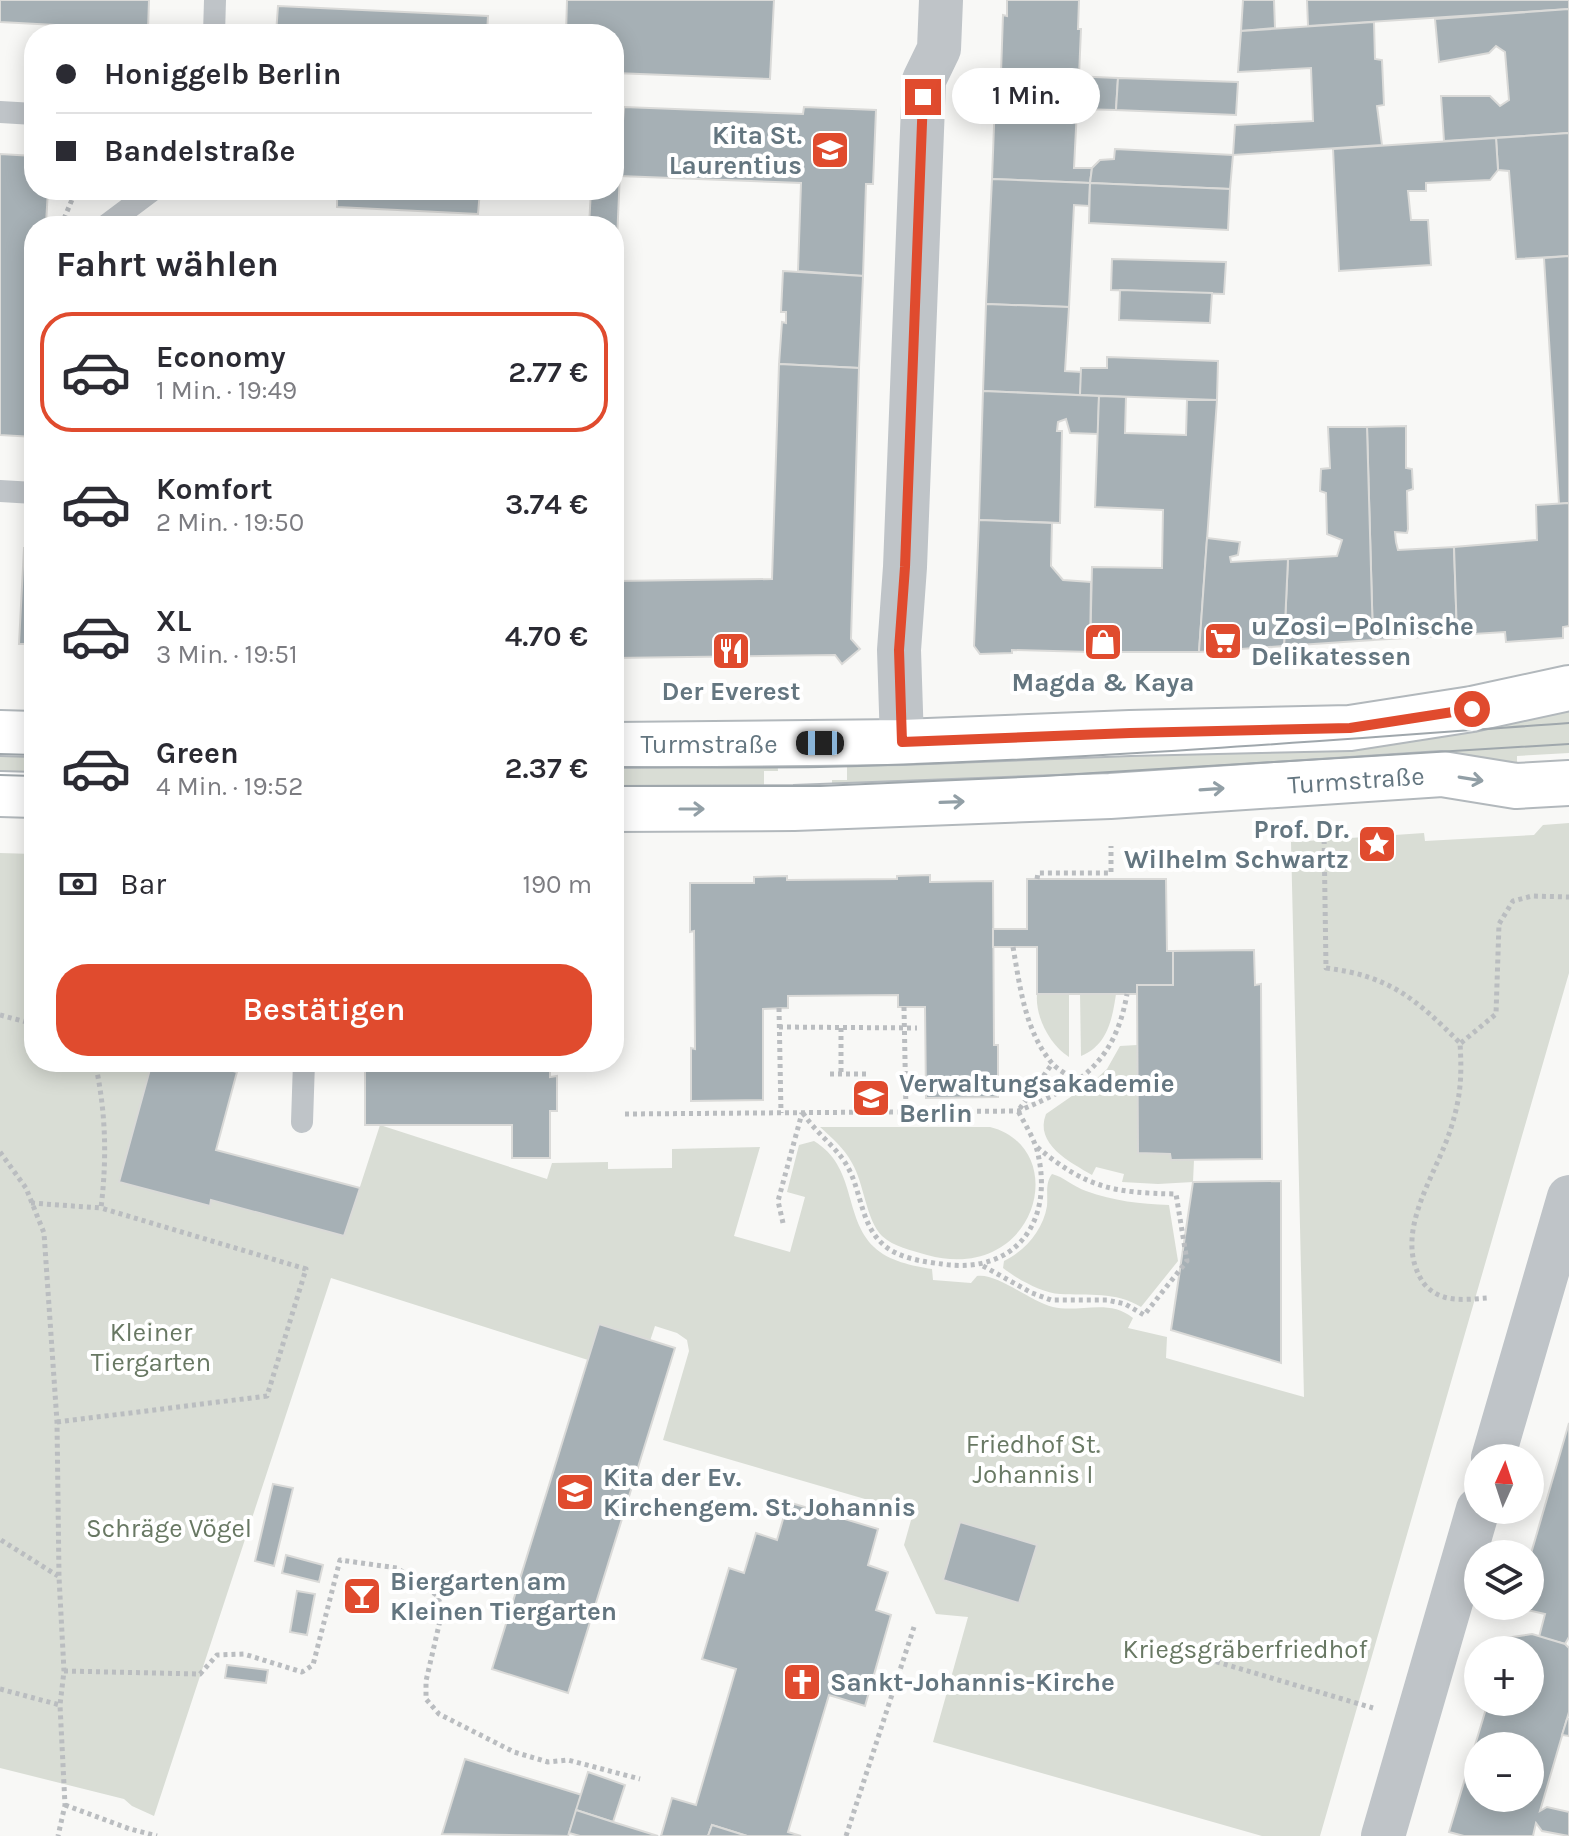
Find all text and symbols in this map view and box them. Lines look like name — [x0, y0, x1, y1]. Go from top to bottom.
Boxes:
text: Honiggelb Berlin — [104, 56, 341, 92]
callout: 1 Min. — [951, 69, 1099, 125]
route end — [905, 79, 941, 115]
text: 1 Min. — [992, 80, 1060, 111]
place label: Kita St. Laurentius — [669, 120, 802, 181]
school or university icon: Kita St. Laurentius — [809, 129, 851, 171]
text: Bandelstraße — [104, 133, 295, 169]
text: Fahrt wählen — [56, 243, 279, 285]
icon: car — [60, 336, 132, 408]
text: Economy — [156, 339, 286, 375]
text: 2.77 € — [508, 354, 588, 390]
text: 1 Min. · 19:49 — [156, 375, 297, 406]
icon: car — [60, 468, 132, 540]
text: Komfort — [156, 471, 273, 507]
text: 3.74 € — [505, 486, 588, 522]
text: 2 Min. · 19:50 — [156, 507, 304, 538]
icon: car — [60, 600, 132, 672]
text: XL — [156, 603, 191, 639]
place label: u Zosi – Polnische Delikatessen — [1251, 611, 1474, 672]
text: 4.70 € — [505, 618, 588, 654]
supermarket icon: u Zosi – Polnische Delikatessen — [1202, 620, 1244, 662]
shop icon: Magda & Kaya — [1082, 621, 1124, 663]
restaurant icon: Der Everest — [710, 630, 752, 672]
text: 3 Min. · 19:51 — [156, 639, 298, 670]
place label: Magda & Kaya — [1011, 667, 1195, 698]
place label: Der Everest — [662, 676, 800, 707]
route start — [1454, 691, 1490, 727]
street label: Turmstraße — [640, 729, 778, 760]
car — [796, 731, 844, 755]
icon: car — [60, 732, 132, 804]
text: Green — [156, 735, 239, 771]
text: 2.37 € — [504, 750, 588, 786]
street label: Turmstraße — [1287, 760, 1426, 801]
text: 4 Min. · 19:52 — [156, 771, 303, 802]
one-way arrow — [1458, 772, 1483, 787]
one-way arrow — [1198, 781, 1225, 796]
one-way arrow — [938, 795, 965, 810]
one-way arrow — [678, 801, 705, 817]
place label: Prof. Dr. Wilhelm Schwartz — [1124, 814, 1349, 875]
place icon: Prof. Dr. Wilhelm Schwartz — [1356, 823, 1398, 865]
icon: cash — [56, 862, 100, 906]
text: Bar — [120, 866, 166, 902]
text: 190 m — [522, 869, 592, 900]
button: Bestätigen — [56, 964, 592, 1056]
place label: Verwaltungsakademie Berlin — [899, 1068, 1175, 1129]
school or university icon: Verwaltungsakademie Berlin — [850, 1077, 892, 1119]
park label: Kleiner Tiergarten — [91, 1317, 211, 1378]
park label: Friedhof St. Johannis I — [966, 1429, 1100, 1490]
north arrow — [1464, 1444, 1544, 1524]
map controls — [1464, 1444, 1544, 1812]
place label: Kita der Ev. Kirchengem. St. Johannis — [603, 1462, 916, 1523]
school or university icon: Kita der Ev. Kirchengem. St. Johannis — [554, 1471, 596, 1513]
park label: Schräge Vögel — [86, 1513, 252, 1544]
button: layers — [1464, 1540, 1544, 1620]
place label: Biergarten am Kleinen Tiergarten — [390, 1566, 617, 1627]
bar icon: Biergarten am Kleinen Tiergarten — [341, 1575, 383, 1617]
park label: Kriegsgräberfriedhof — [1123, 1634, 1368, 1665]
button: + — [1464, 1636, 1544, 1716]
church icon: Sankt-Johannis-Kirche — [781, 1661, 823, 1703]
place label: Sankt-Johannis-Kirche — [830, 1667, 1115, 1698]
button: − — [1464, 1732, 1544, 1812]

